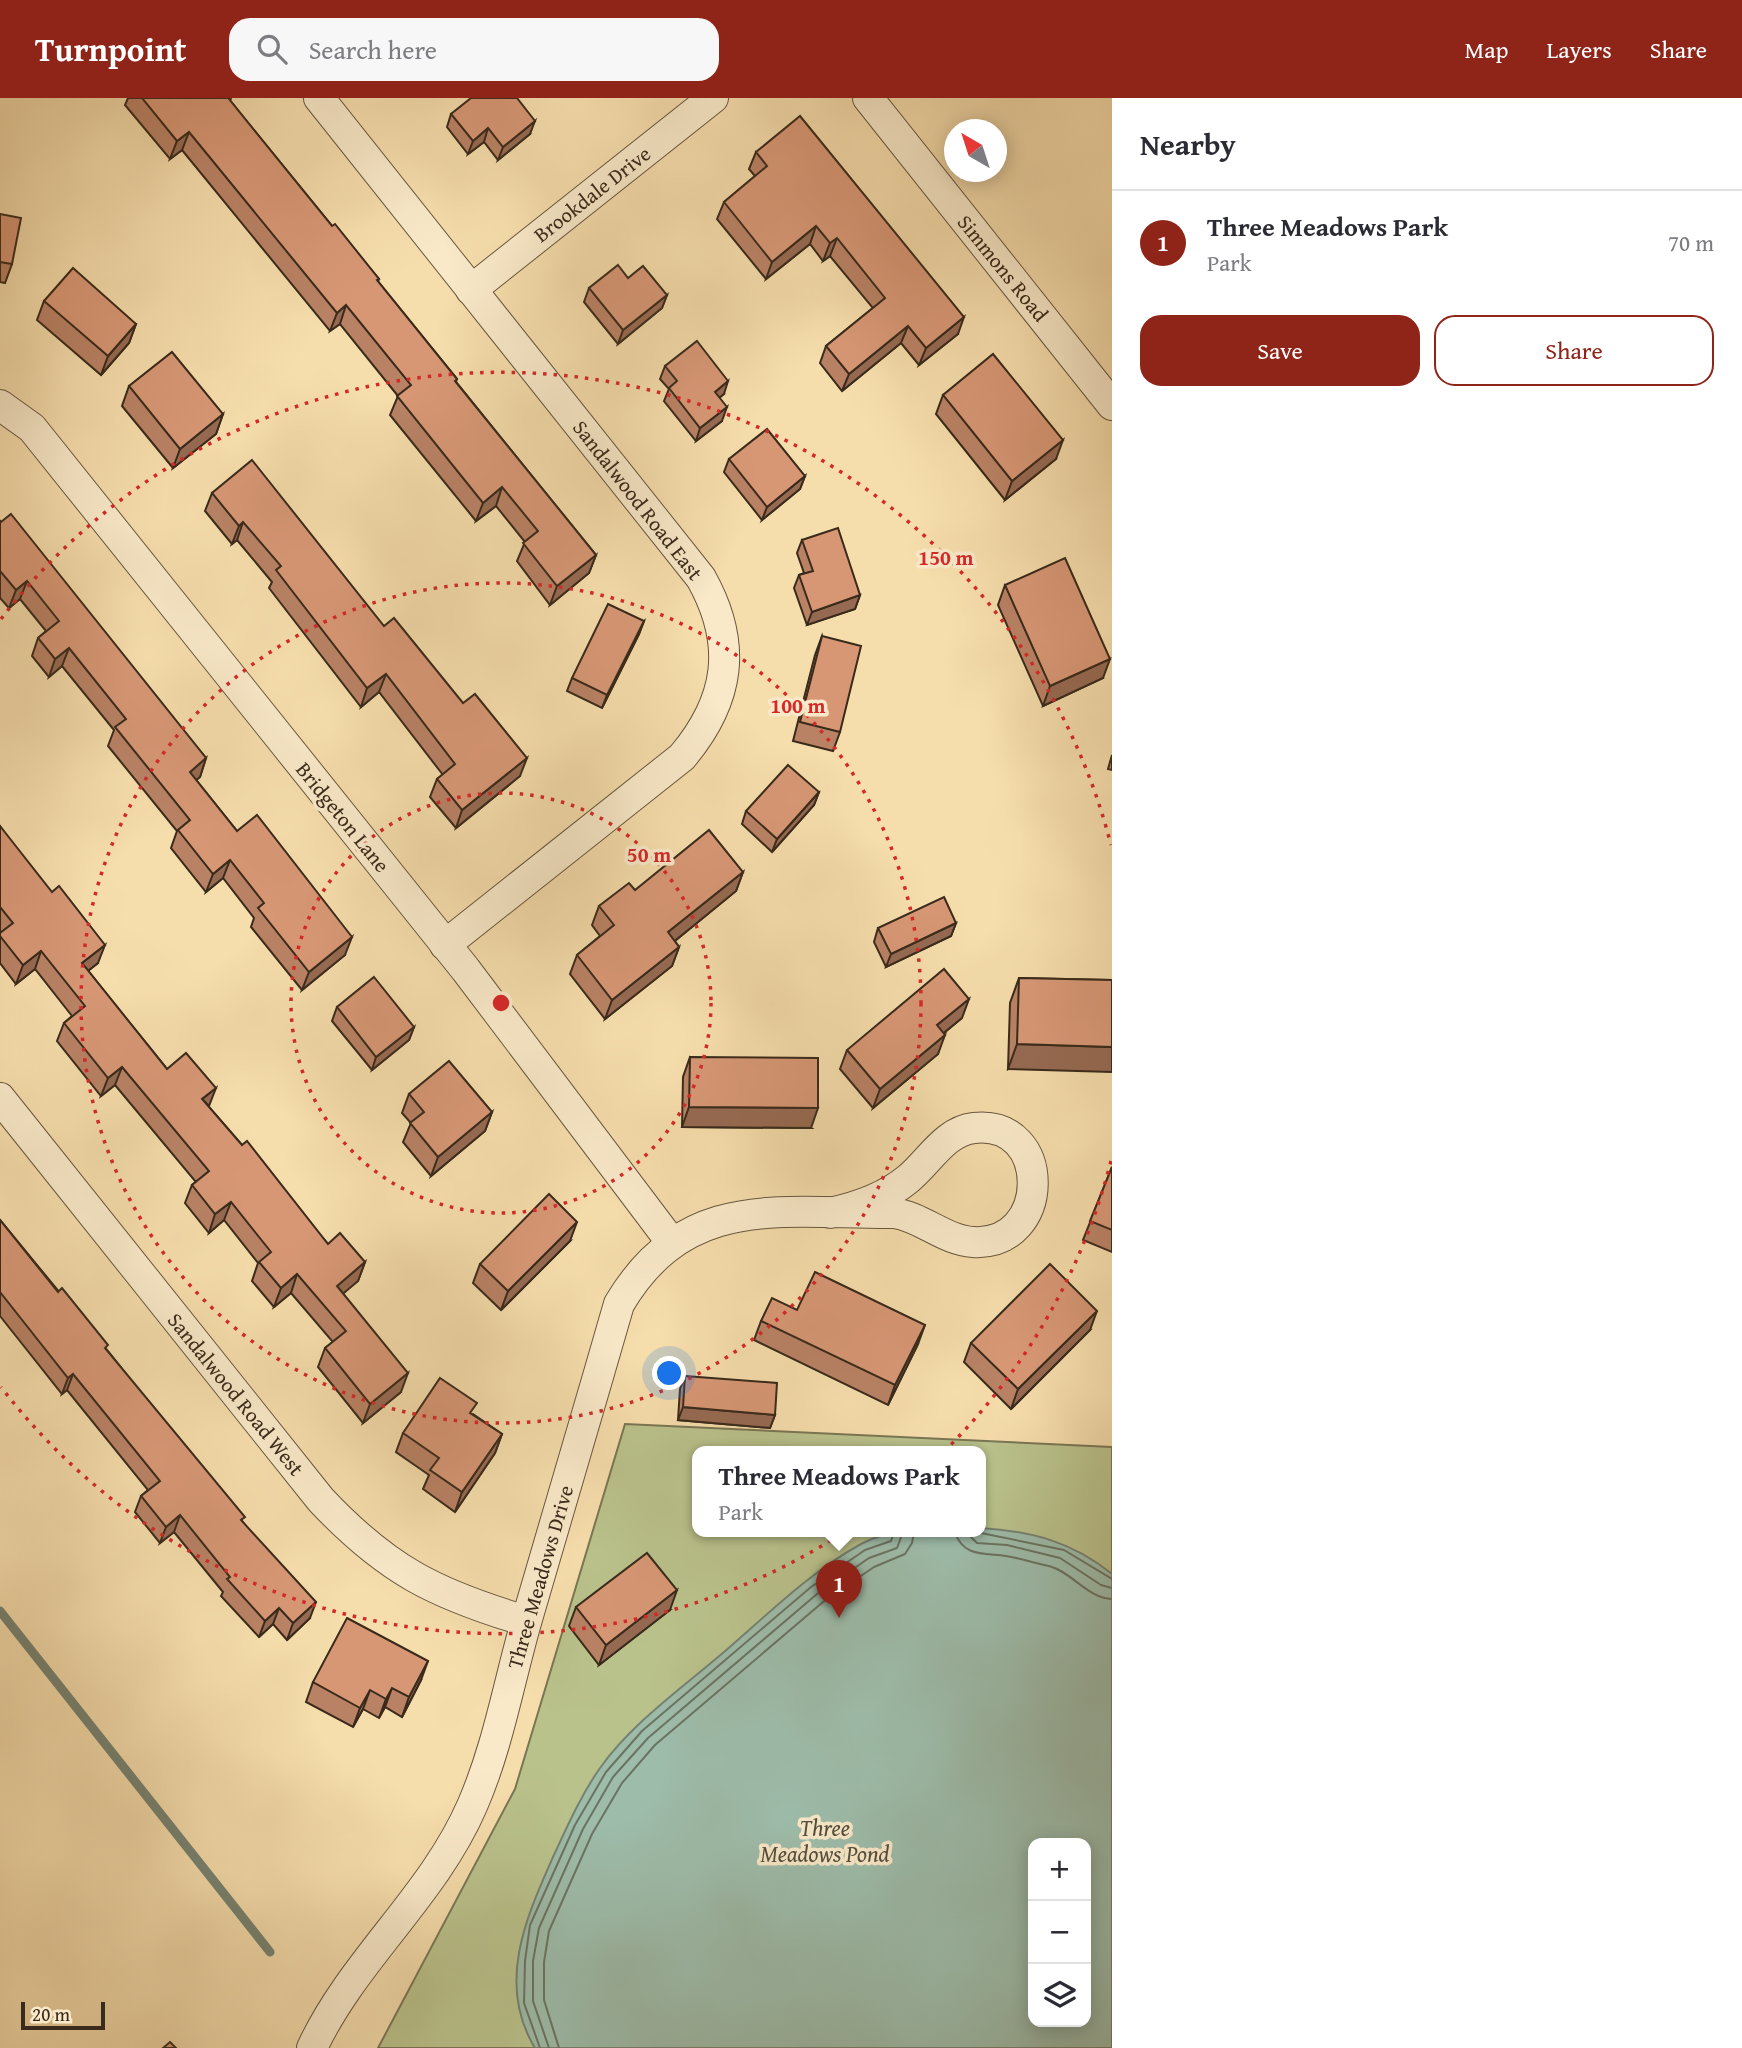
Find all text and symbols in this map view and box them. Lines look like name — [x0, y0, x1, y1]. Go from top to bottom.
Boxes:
search box — [229, 18, 719, 81]
text: Turnpoint — [35, 25, 187, 73]
icon: search — [253, 30, 291, 68]
text: Search here — [309, 30, 437, 69]
text: Map — [1465, 32, 1508, 67]
text: Layers — [1546, 32, 1612, 67]
text: Share — [1650, 32, 1707, 67]
north arrow — [944, 119, 1007, 182]
text: Nearby — [1140, 122, 1236, 166]
street label: Brookdale Drive — [527, 138, 657, 250]
text: Three Meadows Park — [1207, 207, 1448, 246]
street label: Simmons Road — [950, 208, 1056, 329]
text: 1 — [1157, 226, 1169, 259]
text: 70 m — [1668, 226, 1714, 259]
text: Park — [1207, 246, 1251, 279]
button: Save — [1140, 315, 1420, 386]
button: Share — [1434, 315, 1714, 386]
street label: Sandalwood Road East — [566, 413, 711, 587]
text: 150 m — [918, 542, 974, 573]
text: 100 m — [770, 690, 826, 721]
street label: Bridgeton Lane — [289, 755, 397, 879]
text: 50 m — [627, 839, 671, 870]
centre of rings — [489, 991, 513, 1015]
street label: Sandalwood Road West — [160, 1306, 312, 1483]
your location — [652, 1356, 686, 1390]
popup — [692, 1446, 986, 1537]
text: Three Meadows Park — [718, 1456, 960, 1495]
street label: Three Meadows Drive — [499, 1481, 581, 1673]
text: Park — [718, 1495, 763, 1528]
pin: 1 — [816, 1560, 862, 1618]
water label: Three Meadows Pond — [760, 1811, 890, 1870]
map controls — [1028, 1838, 1091, 2027]
button: + — [1028, 1838, 1091, 1901]
button: − — [1028, 1901, 1091, 1964]
button: layers — [1028, 1964, 1091, 2027]
scale bar — [21, 1999, 105, 2031]
text: 20 m — [32, 2000, 70, 2028]

